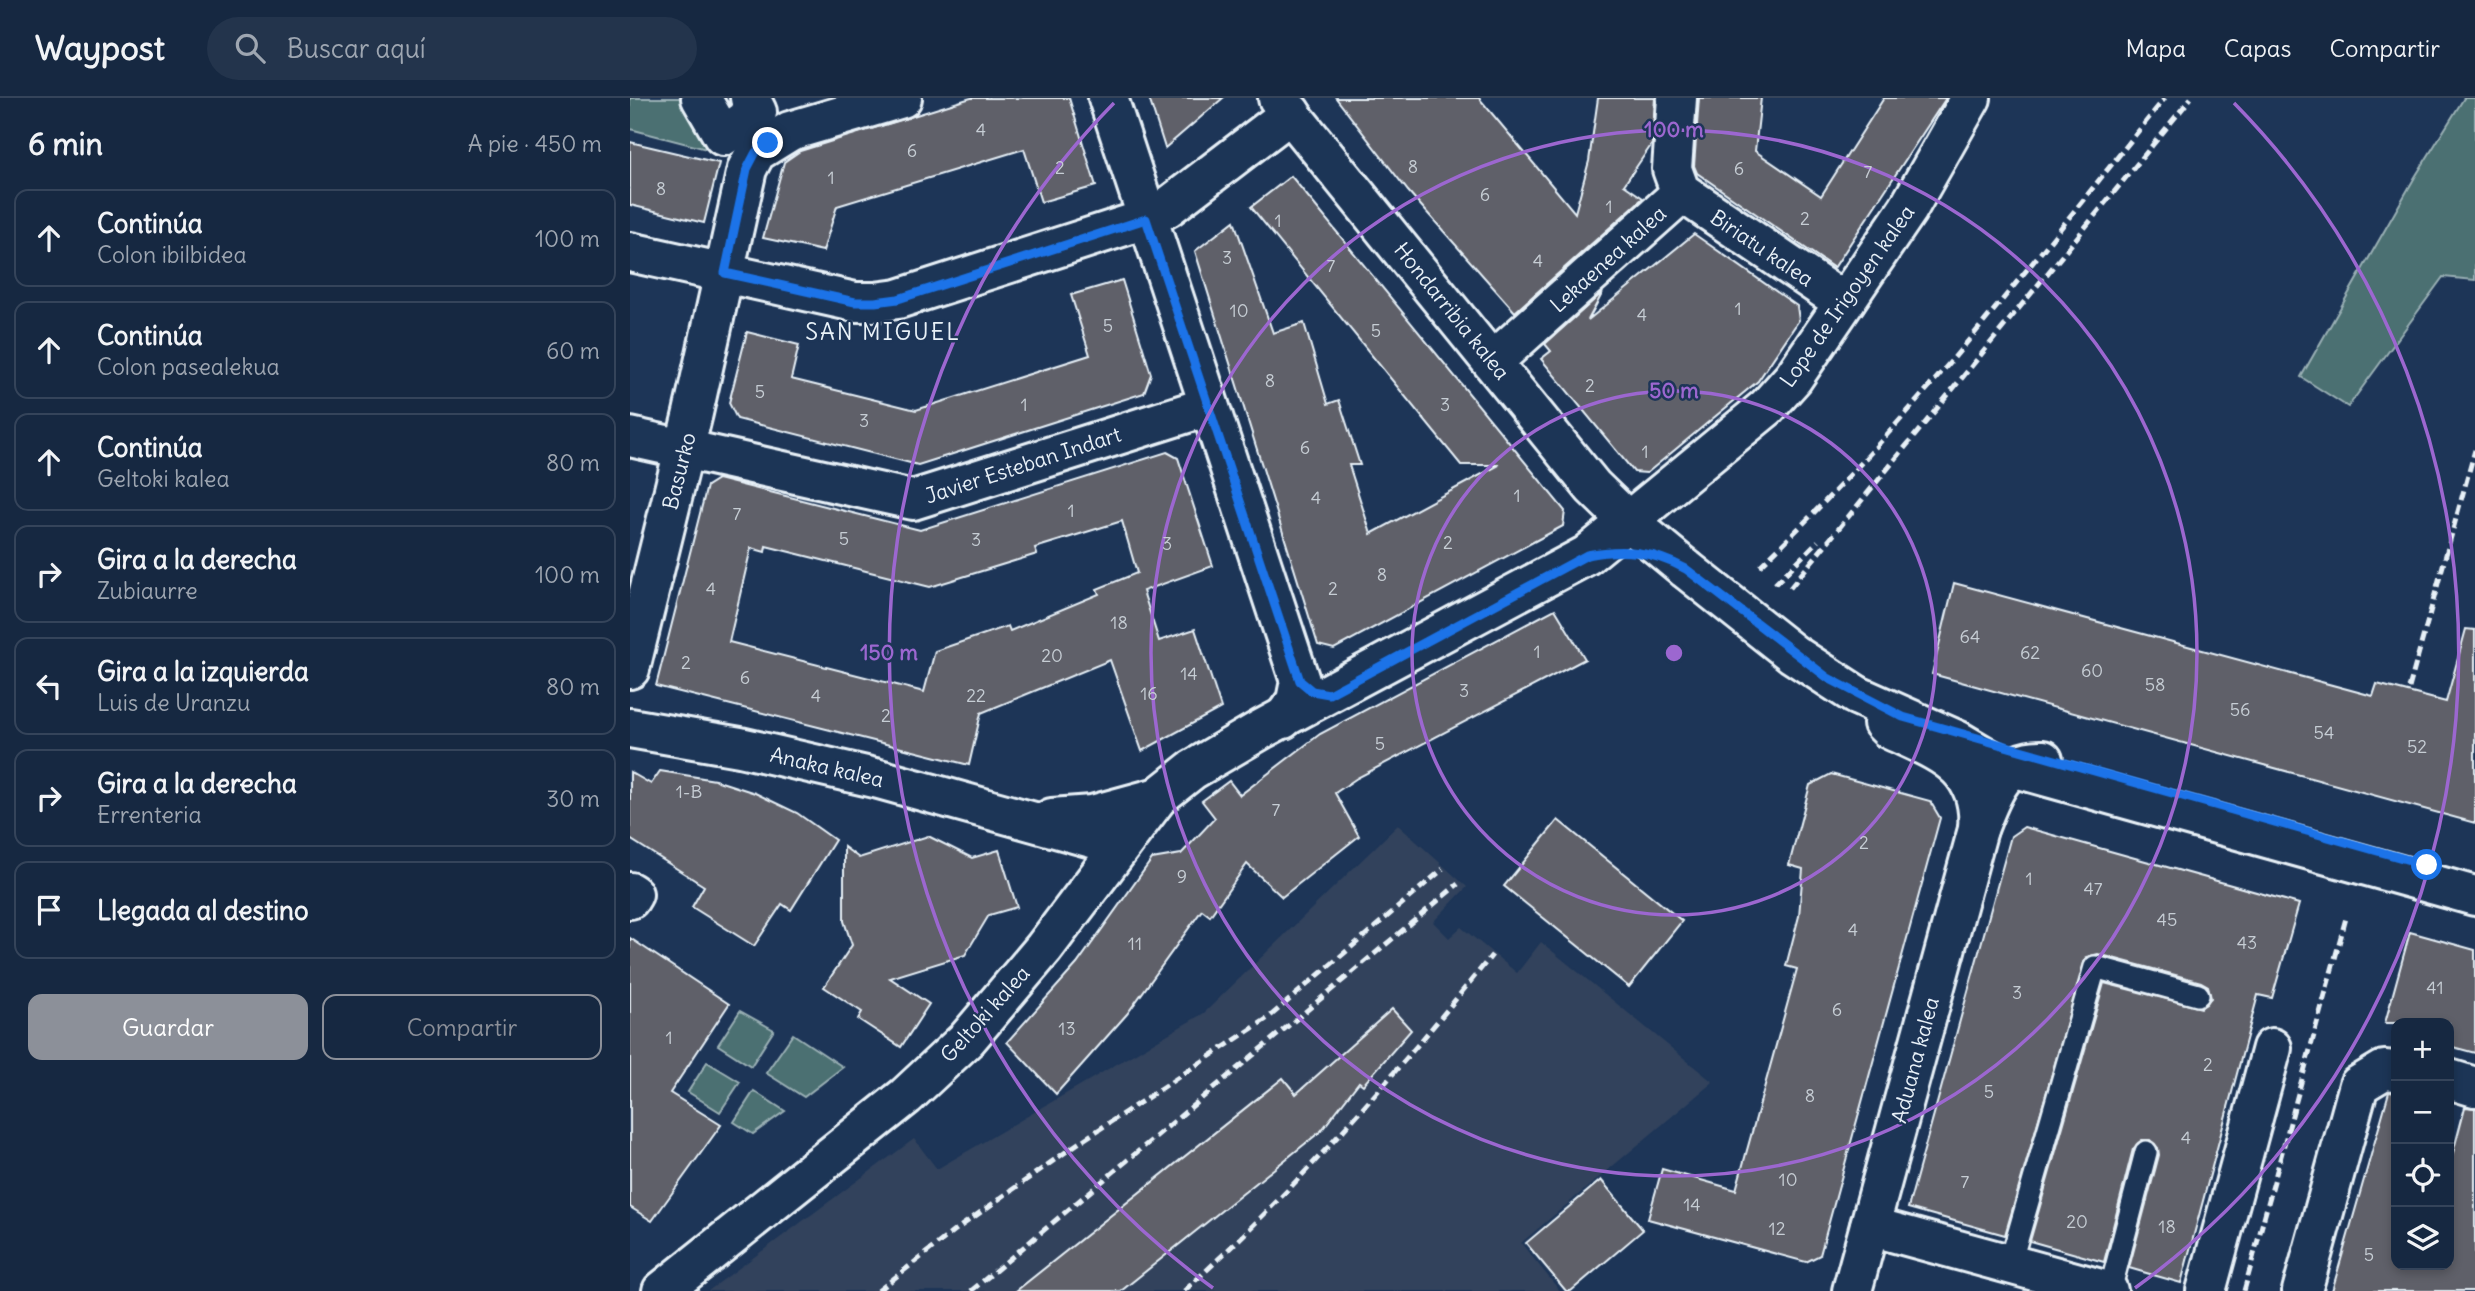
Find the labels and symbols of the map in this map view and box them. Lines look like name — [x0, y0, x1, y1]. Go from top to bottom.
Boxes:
text: 100 m — [1644, 116, 1704, 143]
house number: 4 — [976, 118, 986, 141]
route end — [752, 127, 783, 158]
house number: 6 — [907, 139, 917, 162]
house number: 8 — [1408, 155, 1418, 178]
house number: 2 — [1055, 156, 1065, 179]
house number: 6 — [1734, 157, 1744, 180]
house number: 7 — [1864, 160, 1873, 183]
house number: 1 — [827, 166, 835, 189]
house number: 8 — [656, 177, 666, 200]
house number: 6 — [1480, 183, 1490, 206]
house number: 1 — [1605, 195, 1613, 218]
street label: Lekaenea kalea — [1544, 200, 1672, 318]
street label: Lope de Irigoyen kalea — [1774, 200, 1920, 392]
street label: Biriatu kalea — [1705, 204, 1819, 292]
house number: 2 — [1800, 207, 1810, 230]
house number: 1 — [1274, 209, 1282, 232]
street label: Hondarribia kalea — [1388, 237, 1516, 385]
house number: 3 — [1222, 246, 1232, 269]
house number: 4 — [1533, 249, 1543, 272]
house number: 7 — [1327, 254, 1336, 277]
house number: 1 — [1734, 297, 1742, 320]
house number: 10 — [1230, 299, 1249, 322]
house number: 4 — [1637, 303, 1647, 326]
house number: 5 — [1103, 314, 1113, 337]
district label: SAN MIGUEL — [805, 317, 961, 346]
house number: 5 — [1371, 319, 1381, 342]
house number: 8 — [1265, 369, 1275, 392]
house number: 2 — [1585, 374, 1595, 397]
text: 50 m — [1649, 377, 1699, 404]
house number: 5 — [755, 380, 765, 403]
house number: 1 — [1020, 393, 1028, 416]
house number: 3 — [1440, 393, 1450, 416]
house number: 3 — [859, 409, 869, 432]
street label: Javier Esteban Indart — [922, 421, 1124, 509]
street label: Basurko — [656, 430, 702, 512]
house number: 6 — [1300, 436, 1310, 459]
house number: 1 — [1641, 440, 1649, 463]
house number: 1 — [1513, 484, 1521, 507]
house number: 4 — [1311, 486, 1321, 509]
house number: 1 — [1067, 499, 1075, 522]
house number: 7 — [733, 502, 742, 525]
house number: 5 — [839, 527, 849, 550]
house number: 3 — [971, 528, 981, 551]
house number: 2 — [1443, 531, 1453, 554]
house number: 3 — [1162, 532, 1172, 555]
house number: 8 — [1377, 563, 1387, 586]
house number: 4 — [706, 577, 716, 600]
house number: 2 — [1328, 577, 1338, 600]
house number: 18 — [1110, 611, 1128, 634]
house number: 64 — [1960, 625, 1980, 648]
text: 150 m — [860, 639, 918, 666]
house number: 1 — [1533, 640, 1541, 663]
centre of rings — [1662, 641, 1686, 665]
house number: 62 — [2020, 641, 2040, 664]
house number: 20 — [1041, 644, 1063, 667]
house number: 2 — [681, 651, 691, 674]
house number: 60 — [2081, 659, 2103, 682]
house number: 14 — [1180, 662, 1198, 685]
house number: 6 — [740, 666, 750, 689]
house number: 58 — [2145, 673, 2165, 696]
house number: 3 — [1459, 679, 1469, 702]
house number: 16 — [1140, 682, 1158, 705]
house number: 4 — [811, 684, 821, 707]
house number: 22 — [966, 684, 986, 707]
house number: 56 — [2230, 698, 2250, 721]
house number: 2 — [881, 704, 891, 727]
house number: 54 — [2314, 721, 2334, 744]
house number: 5 — [1375, 732, 1385, 755]
house number: 52 — [2407, 735, 2427, 758]
street label: Anaka kalea — [768, 741, 886, 793]
house number: 1-B — [676, 780, 702, 803]
house number: 7 — [1272, 798, 1281, 821]
house number: 2 — [1859, 831, 1869, 854]
route start — [2411, 849, 2442, 880]
house number: 9 — [1177, 865, 1187, 888]
house number: 1 — [2025, 867, 2033, 890]
house number: 47 — [2083, 877, 2103, 900]
house number: 45 — [2157, 908, 2177, 931]
house number: 4 — [1848, 918, 1858, 941]
house number: 43 — [2237, 931, 2257, 954]
house number: 11 — [1128, 932, 1142, 955]
street label: Geltoki kalea — [934, 960, 1036, 1068]
house number: 41 — [2426, 976, 2444, 999]
house number: 3 — [2012, 981, 2022, 1004]
street label: Aduana kalea — [1885, 994, 1945, 1126]
house number: 6 — [1832, 998, 1842, 1021]
house number: 13 — [1058, 1017, 1076, 1040]
house number: 1 — [665, 1026, 673, 1049]
house number: 2 — [2203, 1053, 2213, 1076]
house number: 5 — [1984, 1080, 1994, 1103]
house number: 8 — [1805, 1084, 1815, 1107]
house number: 4 — [2181, 1126, 2191, 1149]
house number: 10 — [1779, 1168, 1798, 1191]
house number: 7 — [1961, 1170, 1970, 1193]
house number: 14 — [1683, 1193, 1701, 1216]
house number: 20 — [2066, 1210, 2088, 1233]
house number: 18 — [2158, 1215, 2176, 1238]
house number: 12 — [1768, 1217, 1786, 1240]
house number: 5 — [2364, 1243, 2374, 1266]

